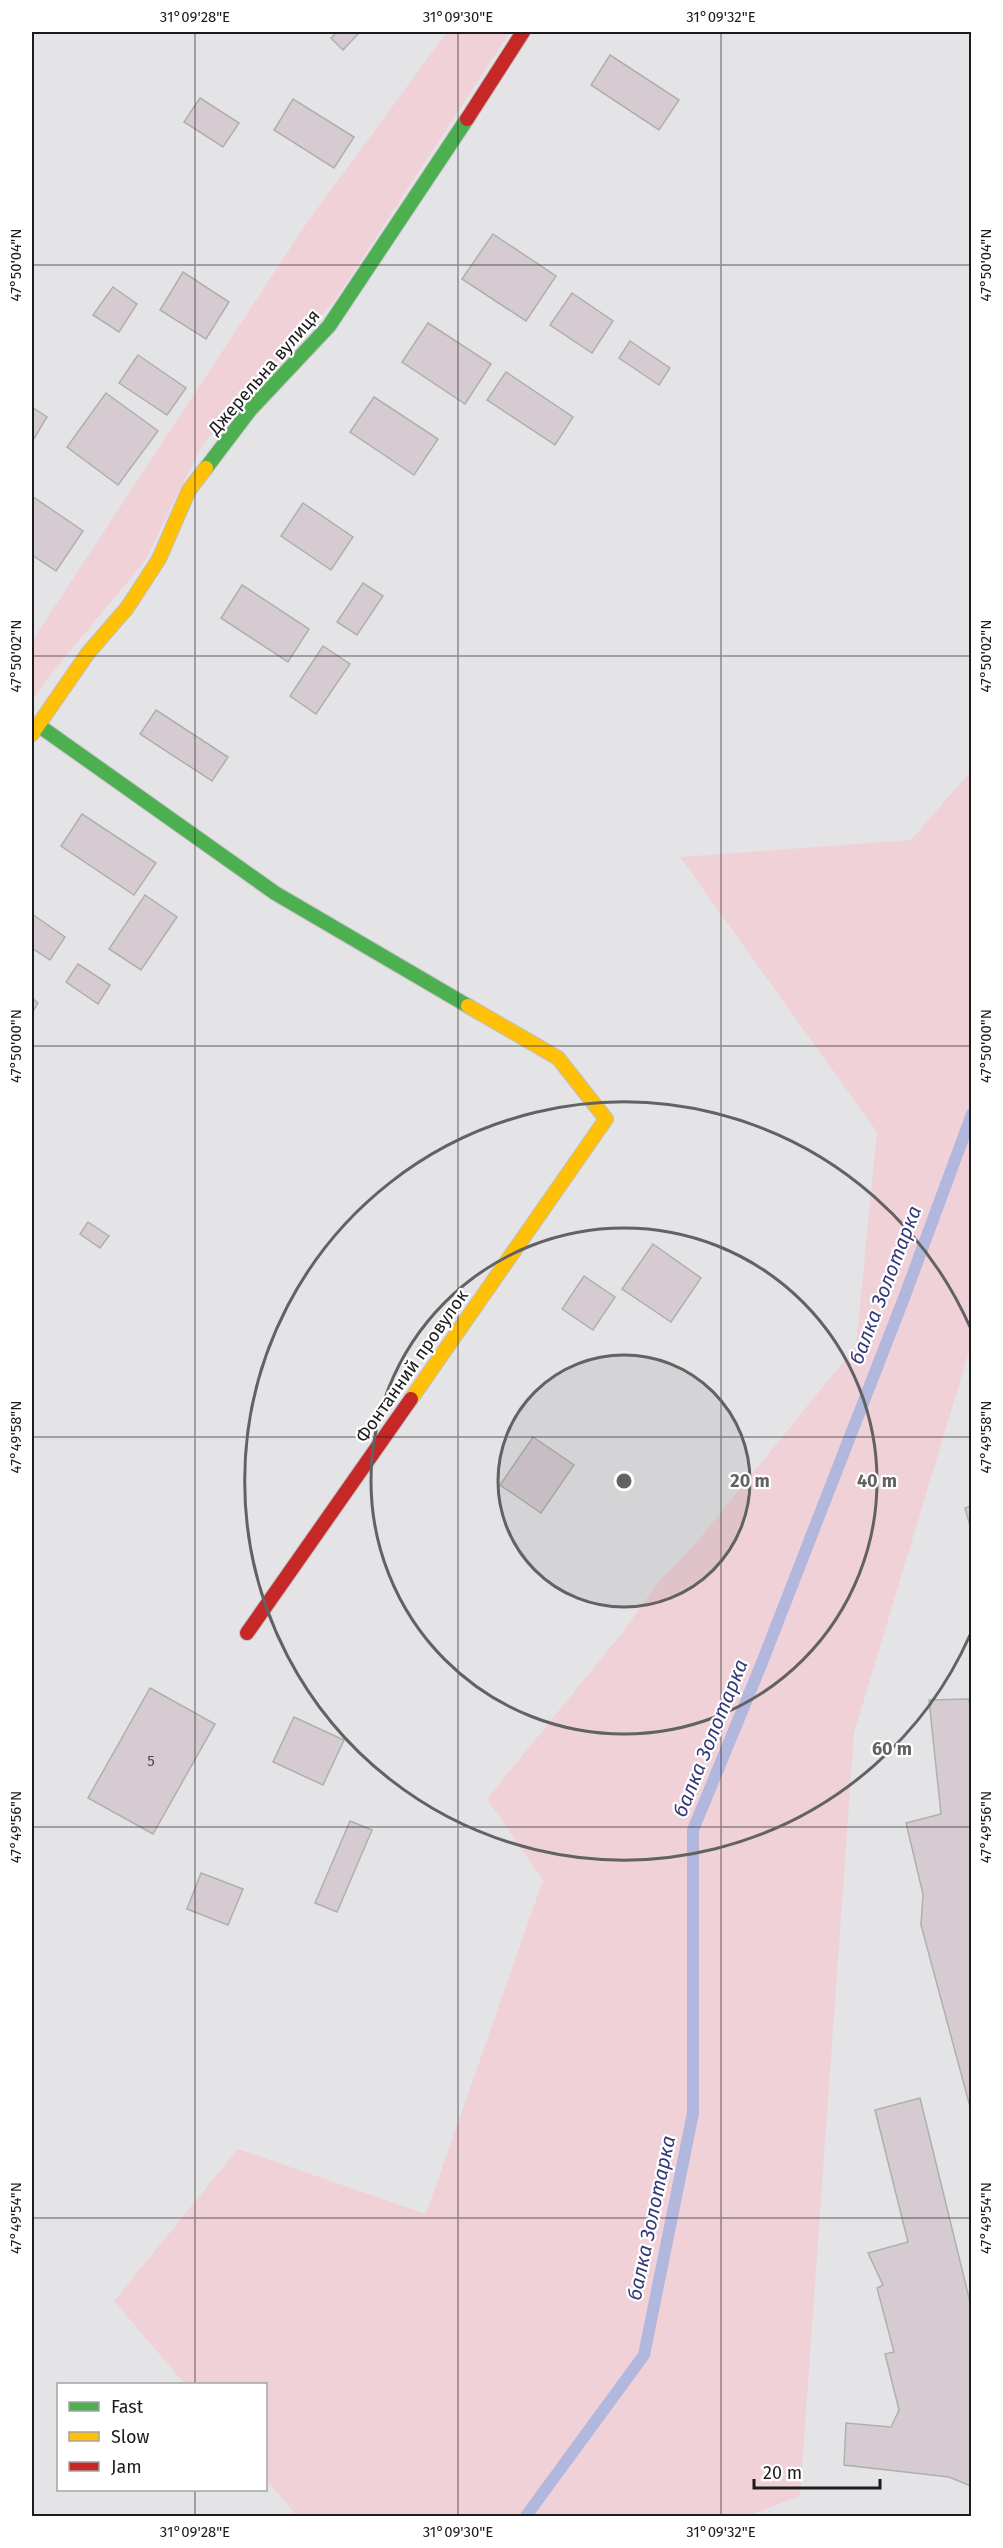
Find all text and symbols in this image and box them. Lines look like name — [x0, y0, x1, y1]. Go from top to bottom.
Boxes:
text: 31°09'28"E — [160, 8, 230, 26]
text: 31°09'30"E — [423, 8, 493, 26]
text: 31°09'32"E — [686, 8, 756, 26]
text: 47°50'04"N — [7, 229, 25, 301]
text: 47°50'04"N — [977, 229, 995, 301]
street label: Джерельна вулиця — [203, 305, 324, 440]
text: 47°50'02"N — [7, 620, 25, 693]
text: 47°50'02"N — [977, 620, 995, 693]
text: 47°50'00"N — [7, 1009, 25, 1083]
text: 47°50'00"N — [977, 1009, 995, 1083]
water label: балка Золотарка — [844, 1202, 926, 1368]
street label: Фонтанний провулок — [351, 1285, 473, 1447]
text: 47°49'58"N — [7, 1401, 25, 1473]
text: 47°49'58"N — [977, 1401, 995, 1473]
text: 20 m — [730, 1470, 770, 1492]
text: 40 m — [857, 1470, 897, 1492]
centre of rings — [614, 1471, 634, 1491]
water label: балка Золотарка — [667, 1656, 753, 1820]
text: 60 m — [872, 1738, 912, 1760]
house number: 5 — [147, 1752, 155, 1770]
text: 47°49'56"N — [7, 1791, 25, 1863]
text: 47°49'56"N — [977, 1791, 995, 1863]
water label: балка Золотарка — [622, 2133, 680, 2303]
text: 47°49'54"N — [7, 2182, 25, 2254]
text: 47°49'54"N — [977, 2182, 995, 2254]
legend — [57, 2383, 267, 2491]
text: Fast — [111, 2396, 144, 2418]
text: Slow — [111, 2426, 150, 2448]
scale bar — [754, 2452, 880, 2490]
text: Jam — [111, 2456, 142, 2478]
text: 20 m — [763, 2462, 802, 2484]
text: 31°09'28"E — [160, 2523, 230, 2541]
text: 31°09'30"E — [423, 2523, 493, 2541]
text: 31°09'32"E — [686, 2523, 756, 2541]

